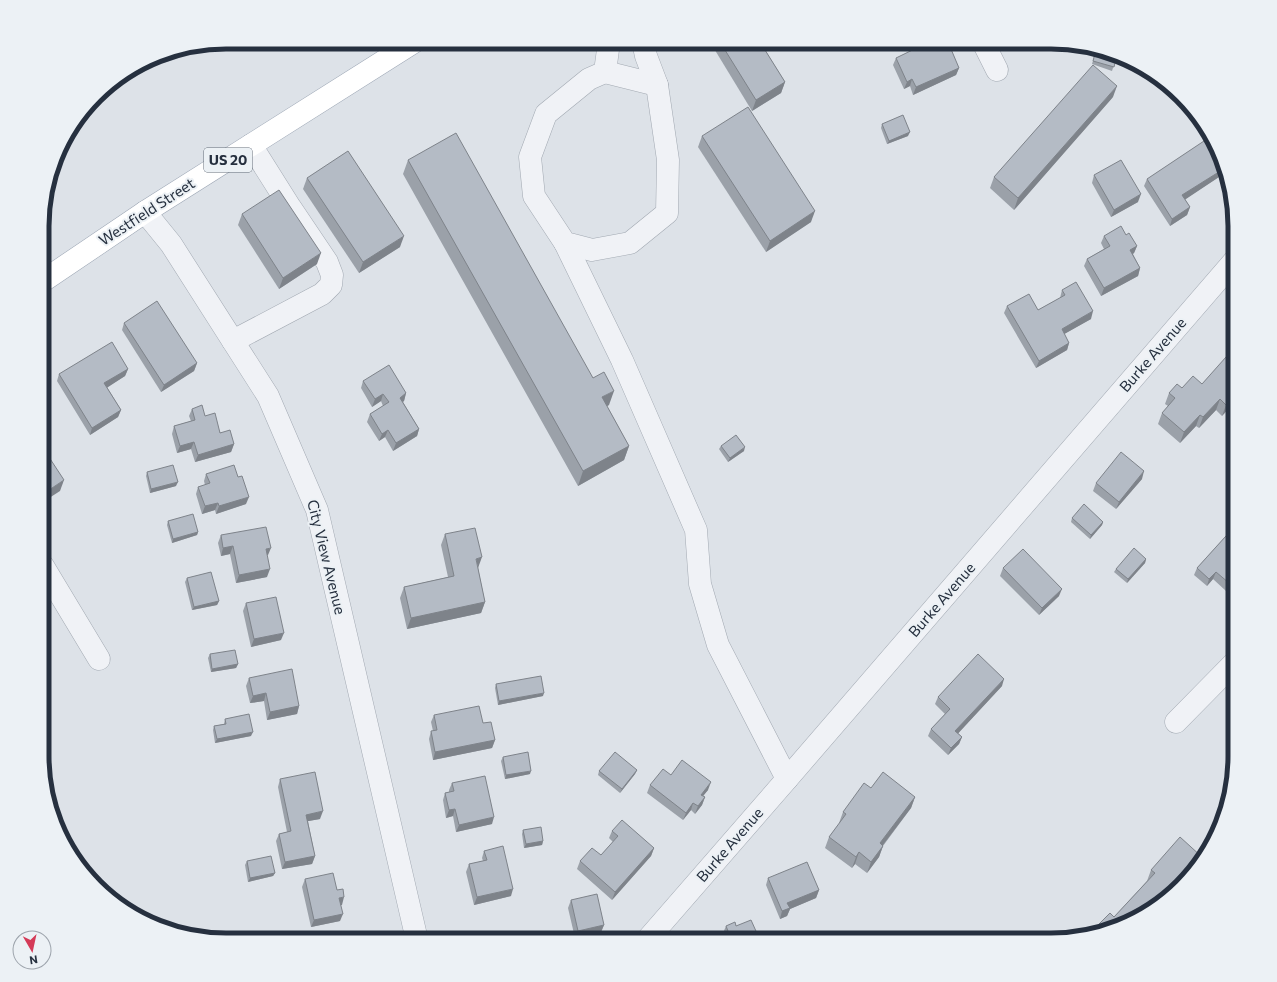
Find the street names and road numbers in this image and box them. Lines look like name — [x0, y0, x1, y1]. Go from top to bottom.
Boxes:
road number: US 20 — [204, 148, 252, 172]
street label: Westfield Street — [95, 174, 198, 249]
street label: Burke Avenue — [1115, 313, 1189, 395]
street label: City View Avenue — [304, 497, 350, 616]
street label: Burke Avenue — [904, 558, 978, 640]
street label: Burke Avenue — [692, 803, 766, 885]

